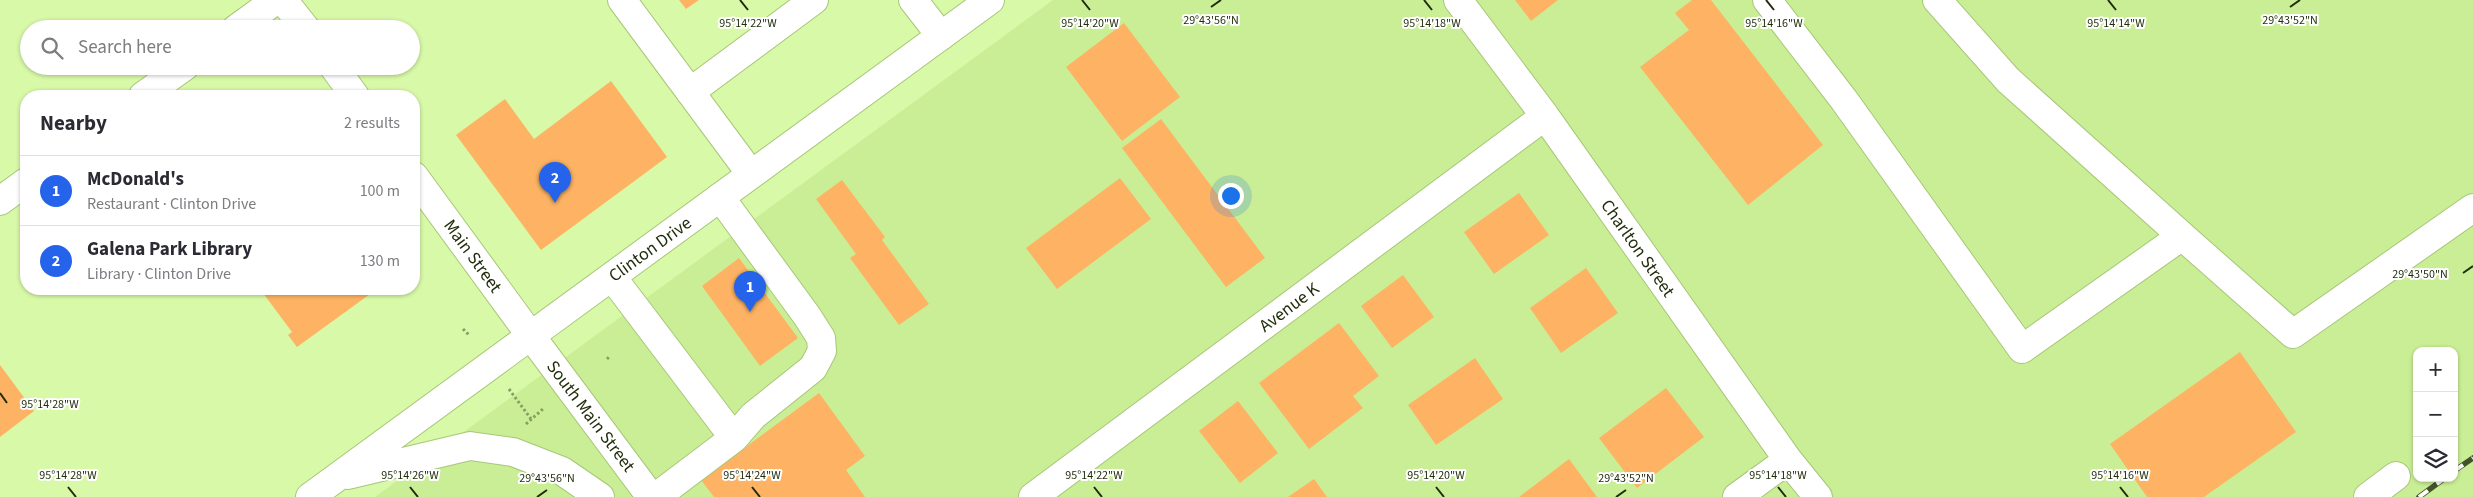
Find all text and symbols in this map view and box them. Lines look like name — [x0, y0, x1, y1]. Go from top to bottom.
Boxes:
text: 29°43'56"N — [1183, 12, 1239, 29]
text: 29°43'52"N — [2262, 12, 2318, 29]
text: 95°14'22"W — [719, 15, 777, 32]
text: 95°14'20"W — [1061, 15, 1119, 32]
text: 95°14'18"W — [1403, 15, 1461, 32]
text: 95°14'16"W — [1745, 15, 1803, 32]
text: 95°14'14"W — [2087, 15, 2145, 32]
search box — [20, 20, 420, 75]
icon: search — [38, 34, 66, 62]
text: Search here — [78, 34, 172, 61]
text: Nearby — [40, 108, 107, 138]
text: 2 results — [344, 112, 400, 134]
pin: 2 — [539, 162, 571, 203]
text: McDonald's — [87, 166, 184, 193]
text: 1 — [52, 180, 60, 202]
text: 100 m — [360, 180, 400, 202]
your location — [1218, 183, 1244, 209]
text: Restaurant · Clinton Drive — [87, 193, 256, 215]
street label: Charlton Street — [1595, 194, 1681, 302]
street label: Clinton Drive — [604, 211, 697, 288]
street label: Main Street — [437, 215, 508, 298]
text: Galena Park Library — [87, 236, 252, 263]
text: 2 — [52, 250, 60, 272]
text: 130 m — [360, 250, 400, 272]
text: Library · Clinton Drive — [87, 263, 231, 285]
text: 29°43'50"N — [2392, 266, 2448, 283]
pin: 1 — [734, 271, 766, 312]
street label: Avenue K — [1254, 276, 1325, 338]
map controls — [2413, 347, 2458, 482]
button: + — [2413, 347, 2458, 392]
street label: South Main Street — [540, 355, 641, 477]
button: − — [2413, 392, 2458, 437]
text: 95°14'28"W — [21, 396, 79, 413]
button: layers — [2413, 437, 2458, 482]
text: 95°14'28"W — [39, 467, 97, 484]
text: 95°14'26"W — [381, 467, 439, 484]
text: 95°14'24"W — [723, 467, 781, 484]
text: 95°14'22"W — [1065, 467, 1123, 484]
text: 95°14'20"W — [1407, 467, 1465, 484]
text: 95°14'18"W — [1749, 467, 1807, 484]
text: 95°14'16"W — [2091, 467, 2149, 484]
text: 29°43'56"N — [519, 470, 575, 487]
text: 29°43'52"N — [1598, 470, 1654, 487]

